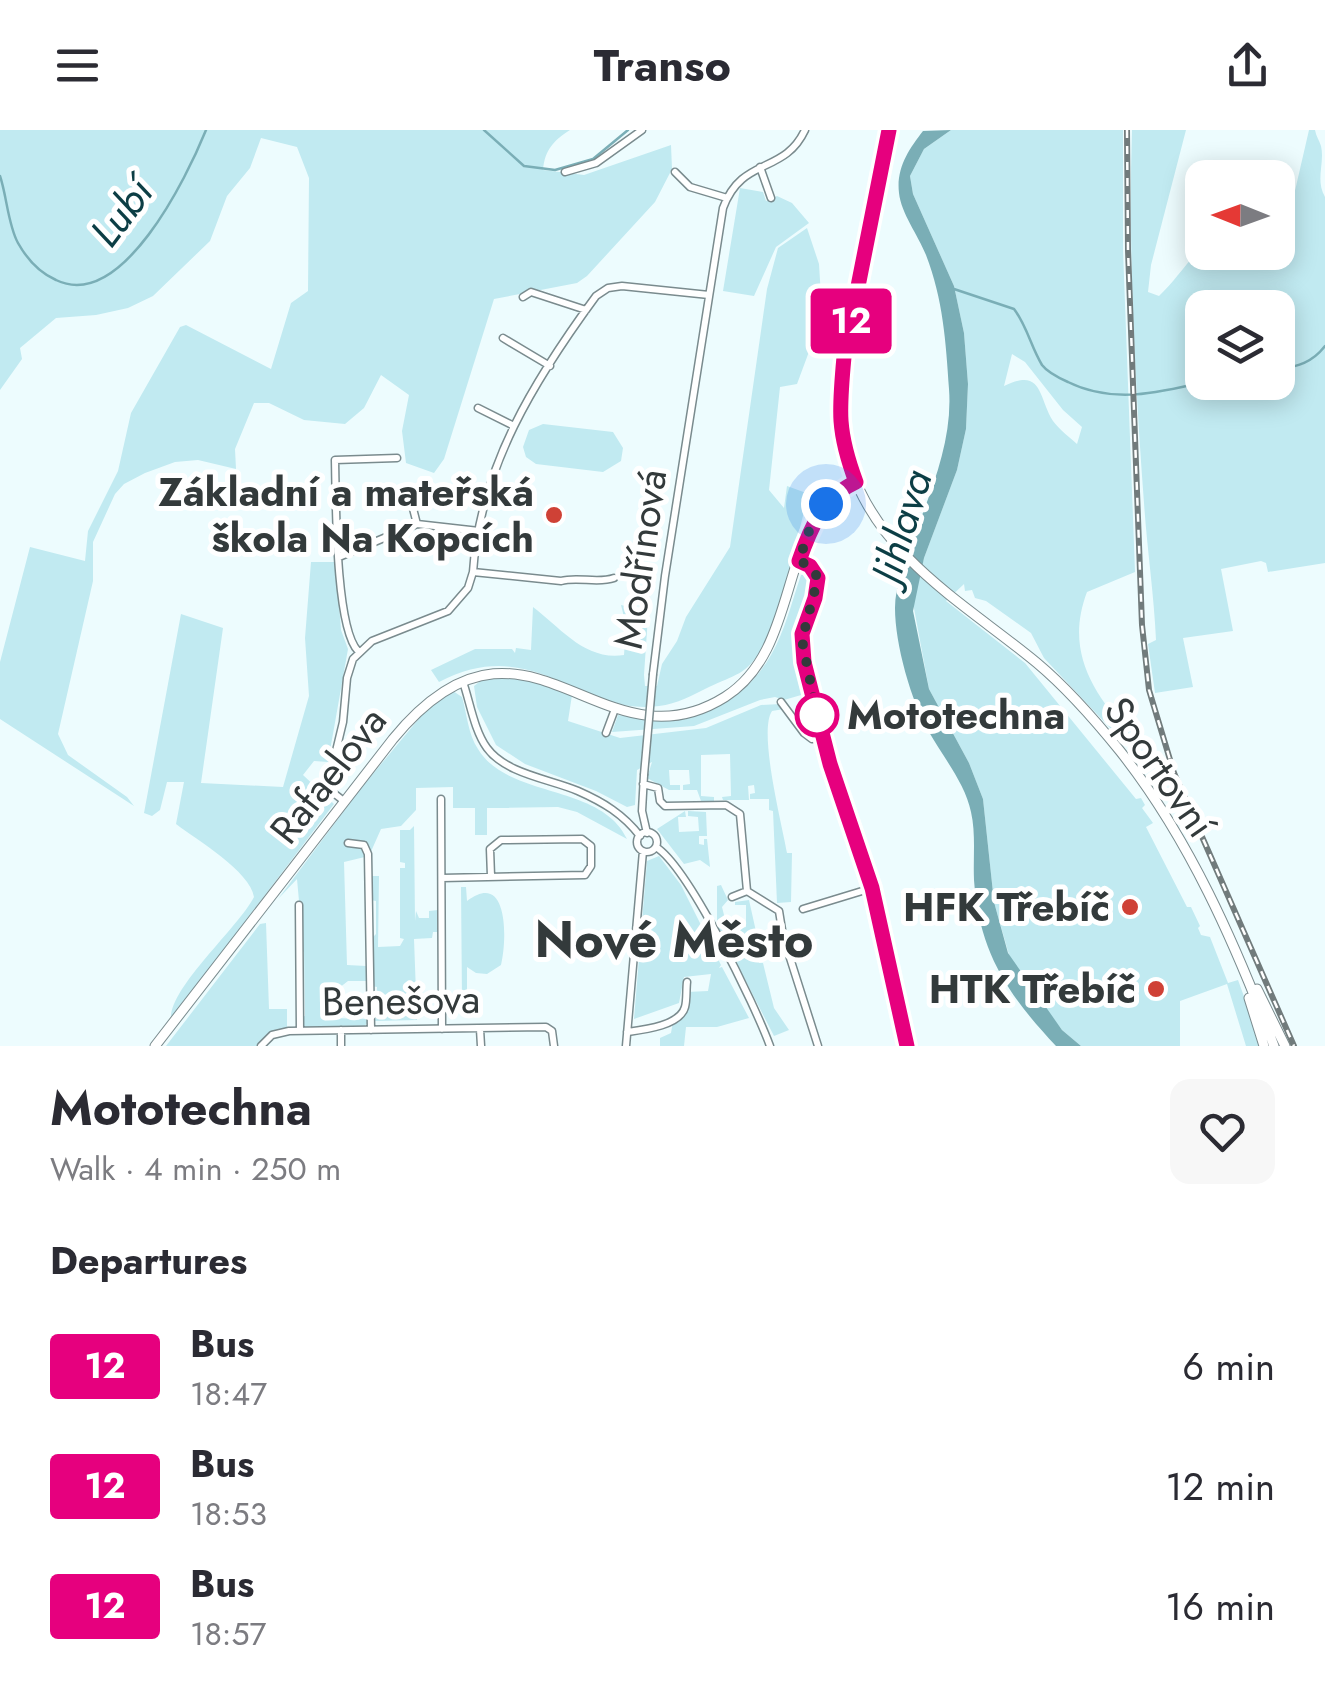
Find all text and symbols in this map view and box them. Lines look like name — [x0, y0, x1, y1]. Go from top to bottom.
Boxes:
text: Transo — [594, 33, 731, 98]
icon: menu — [50, 38, 105, 93]
icon: share — [1220, 38, 1275, 93]
north arrow — [1185, 160, 1295, 270]
map controls — [1185, 160, 1295, 400]
water label: Lubí — [75, 161, 171, 260]
line badge: 12 — [806, 288, 896, 354]
button: layers — [1185, 290, 1295, 400]
text: 12 — [831, 296, 871, 346]
water label: Jihlava — [853, 462, 948, 597]
place label: Základní a mateřská škola Na Kopcích — [158, 463, 534, 567]
street label: Modřínová — [599, 466, 681, 652]
your location — [801, 479, 851, 529]
marker: Základní a mateřská škola Na Kopcích — [543, 504, 565, 526]
street label: Sportovní — [1090, 685, 1231, 851]
place label: Mototechna — [847, 686, 1065, 744]
street label: Rafaelova — [256, 694, 400, 856]
marker: Mototechna — [796, 694, 838, 736]
place label: HFK Třebíč — [903, 878, 1110, 936]
marker: HFK Třebíč — [1119, 896, 1141, 918]
district label: Nové Město — [534, 903, 814, 976]
place label: HTK Třebíč — [929, 960, 1136, 1018]
street label: Benešova — [321, 970, 481, 1030]
marker: HTK Třebíč — [1145, 978, 1167, 1000]
text: Mototechna — [50, 1074, 312, 1143]
button: heart — [1170, 1079, 1275, 1184]
text: Walk · 4 min · 250 m — [50, 1146, 341, 1192]
text: Departures — [50, 1233, 247, 1288]
text: Bus — [190, 1316, 254, 1371]
text: 6 min — [1182, 1339, 1275, 1394]
text: 12 — [85, 1341, 125, 1391]
text: 18:47 — [190, 1371, 267, 1417]
text: Bus — [190, 1436, 254, 1491]
text: 12 min — [1165, 1459, 1275, 1514]
text: 12 — [85, 1461, 125, 1511]
text: 18:53 — [190, 1491, 267, 1537]
text: Bus — [190, 1556, 254, 1611]
text: 16 min — [1165, 1579, 1275, 1634]
text: 12 — [85, 1581, 125, 1631]
text: 18:57 — [190, 1611, 266, 1657]

